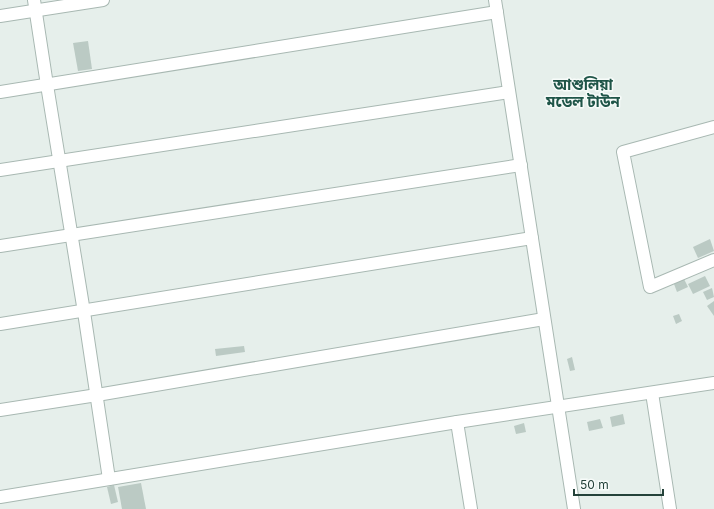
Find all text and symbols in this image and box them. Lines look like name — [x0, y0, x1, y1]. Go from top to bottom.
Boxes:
district label: আশুলিয়া মডেল টাউন — [545, 75, 621, 111]
scale bar — [574, 471, 663, 497]
text: 50 m — [580, 477, 609, 492]

